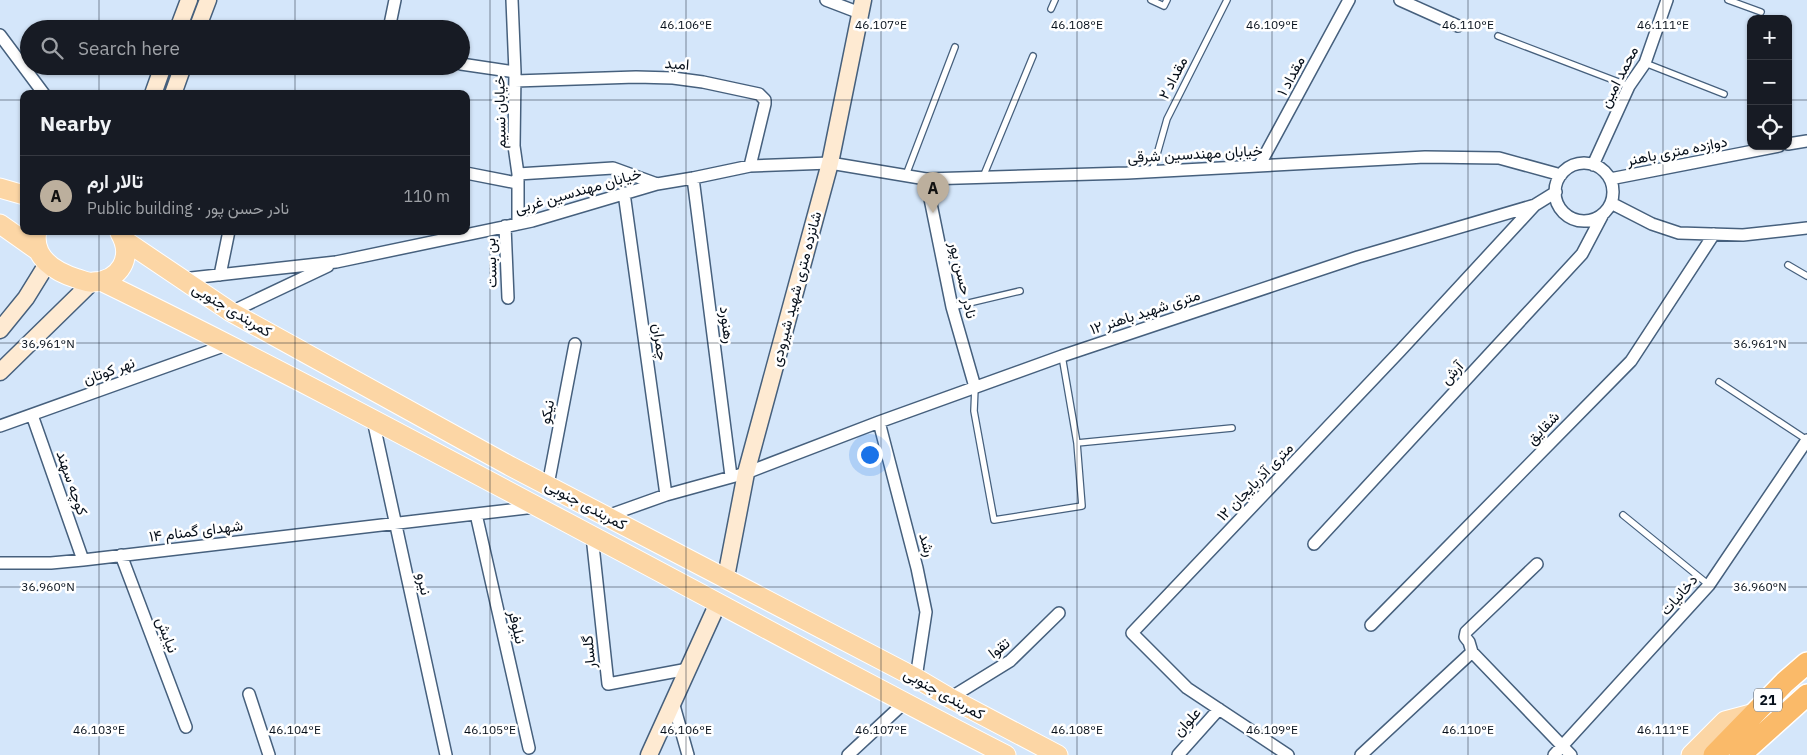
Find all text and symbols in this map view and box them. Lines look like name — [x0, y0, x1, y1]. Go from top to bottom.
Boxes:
map controls — [1747, 15, 1792, 150]
button: + — [1747, 15, 1792, 60]
text: 46.106°E — [660, 17, 712, 32]
text: 46.107°E — [855, 17, 907, 32]
text: 46.108°E — [1051, 17, 1103, 32]
text: 46.109°E — [1246, 17, 1298, 32]
text: 46.110°E — [1442, 17, 1494, 32]
text: 46.111°E — [1637, 17, 1689, 32]
search box — [20, 20, 470, 75]
icon: search — [38, 34, 66, 62]
text: Search here — [78, 36, 180, 60]
street label: محمد امین — [1595, 43, 1643, 111]
street label: امید — [664, 53, 690, 74]
street label: مقداد ۲ — [1154, 53, 1191, 102]
street label: مقداد ۱ — [1272, 53, 1309, 99]
button: − — [1747, 60, 1792, 105]
street label: خیابان نسیم — [489, 75, 511, 149]
button: locate — [1747, 105, 1792, 150]
text: Nearby — [40, 109, 111, 137]
street label: دوازده متری باهنر — [1624, 131, 1729, 171]
street label: خیابان مهندسین شرقی — [1127, 140, 1263, 168]
street label: خیابان مهندسین غربی — [512, 163, 644, 219]
text: تالار ارم — [87, 169, 143, 193]
pin: A — [917, 172, 949, 213]
text: A — [51, 186, 61, 206]
text: 110 m — [403, 186, 450, 206]
text: Public building · نادر حسن پور — [87, 198, 289, 218]
street label: شانزده متری شهید شیرودی — [766, 209, 826, 369]
street label: بن بست — [480, 238, 502, 288]
street label: نادر حسن پور — [944, 239, 982, 320]
street label: کمربندی جنوبی — [188, 278, 276, 342]
street label: ۱۲ متری شهید باهنر — [1087, 285, 1203, 339]
street label: رهنورد — [716, 305, 739, 345]
street label: چمران — [648, 322, 672, 362]
text: 36.961°N — [21, 336, 75, 351]
text: 36.961°N — [1733, 336, 1787, 351]
street label: نهر کوتان — [80, 352, 137, 389]
street label: آرش — [1436, 356, 1469, 389]
street label: نیکو — [535, 398, 558, 426]
street label: شقایق — [1522, 407, 1564, 449]
street label: ۱۲ متری آذربایجان — [1212, 438, 1298, 526]
your location — [857, 442, 883, 468]
street label: کوچه سهند — [52, 448, 92, 518]
street label: کمربندی جنوبی — [542, 475, 631, 535]
street label: ۱۴ شهدای گمنام — [148, 515, 244, 547]
street label: رشد — [915, 531, 940, 559]
street label: دخانیات — [1656, 570, 1702, 619]
street label: نیرو — [413, 571, 436, 597]
text: 36.960°N — [21, 579, 75, 594]
text: 36.960°N — [1733, 579, 1787, 594]
street label: نیلوفر — [504, 607, 531, 645]
street label: نیایش — [151, 614, 183, 656]
street label: تقوا — [984, 633, 1013, 662]
street label: گلسار — [577, 634, 600, 671]
street label: کمربندی جنوبی — [900, 664, 988, 725]
road number: 21 — [1754, 688, 1782, 712]
street label: علوان — [1169, 703, 1205, 740]
text: 46.103°E — [73, 722, 125, 737]
text: 46.104°E — [269, 722, 321, 737]
text: 46.105°E — [464, 722, 516, 737]
text: 46.106°E — [660, 722, 712, 737]
text: 46.107°E — [855, 722, 907, 737]
text: 46.108°E — [1051, 722, 1103, 737]
text: 46.109°E — [1246, 722, 1298, 737]
text: 46.110°E — [1442, 722, 1494, 737]
text: 46.111°E — [1637, 722, 1689, 737]

